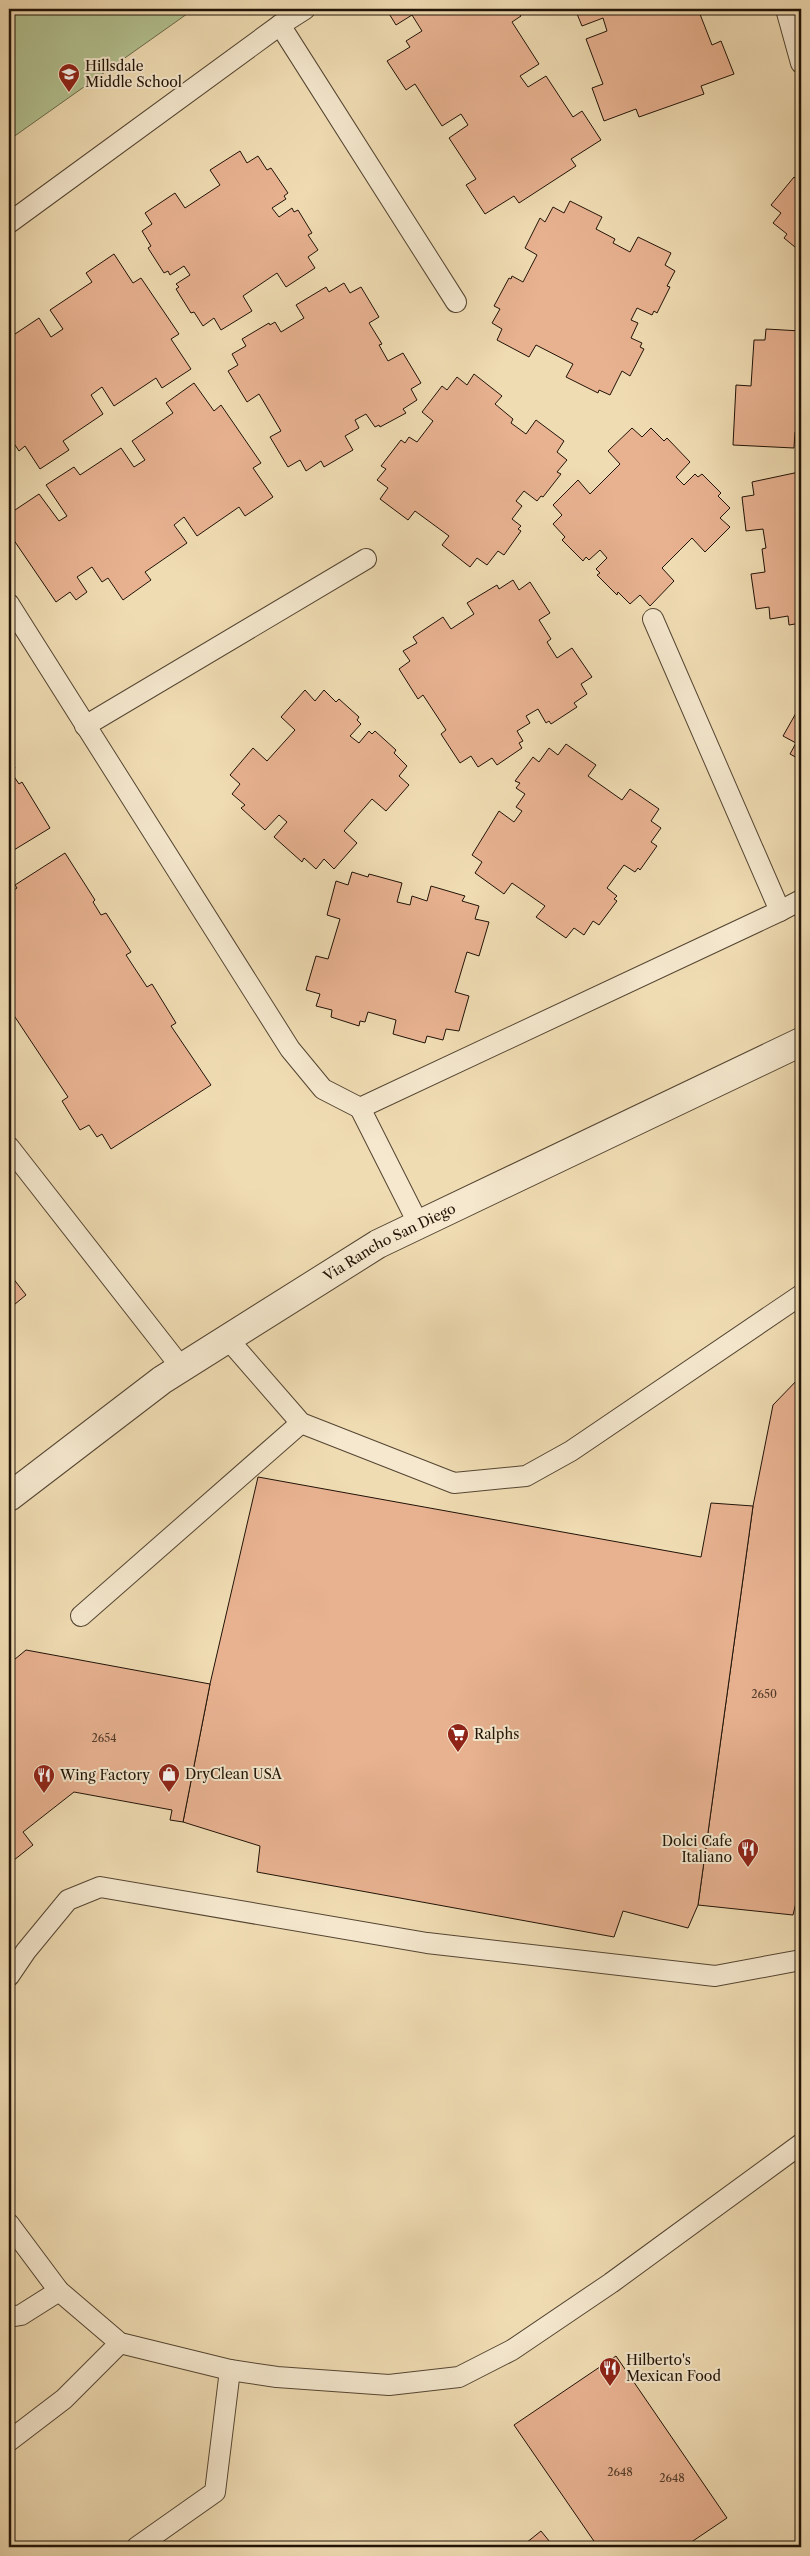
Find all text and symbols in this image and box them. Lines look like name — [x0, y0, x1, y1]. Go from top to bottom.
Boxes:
place label: Hillsdale Middle School — [85, 57, 182, 91]
school or university icon: Hillsdale Middle School — [57, 62, 81, 93]
street label: Via Rancho San Diego — [319, 1199, 459, 1286]
house number: 2650 — [751, 1687, 777, 1701]
supermarket icon: Ralphs — [446, 1722, 470, 1753]
place label: Ralphs — [474, 1725, 519, 1743]
house number: 2654 — [91, 1731, 117, 1745]
shop icon: DryClean USA — [157, 1762, 181, 1793]
restaurant icon: Wing Factory — [32, 1763, 56, 1794]
place label: DryClean USA — [185, 1765, 283, 1783]
place label: Wing Factory — [59, 1766, 150, 1784]
place label: Dolci Cafe Italiano — [662, 1832, 732, 1866]
restaurant icon: Dolci Cafe Italiano — [736, 1837, 760, 1868]
place label: Hilberto's Mexican Food — [626, 2351, 721, 2385]
restaurant icon: Hilberto's Mexican Food — [598, 2356, 622, 2387]
house number: 2648 — [607, 2465, 633, 2479]
house number: 2648 — [659, 2471, 685, 2485]

